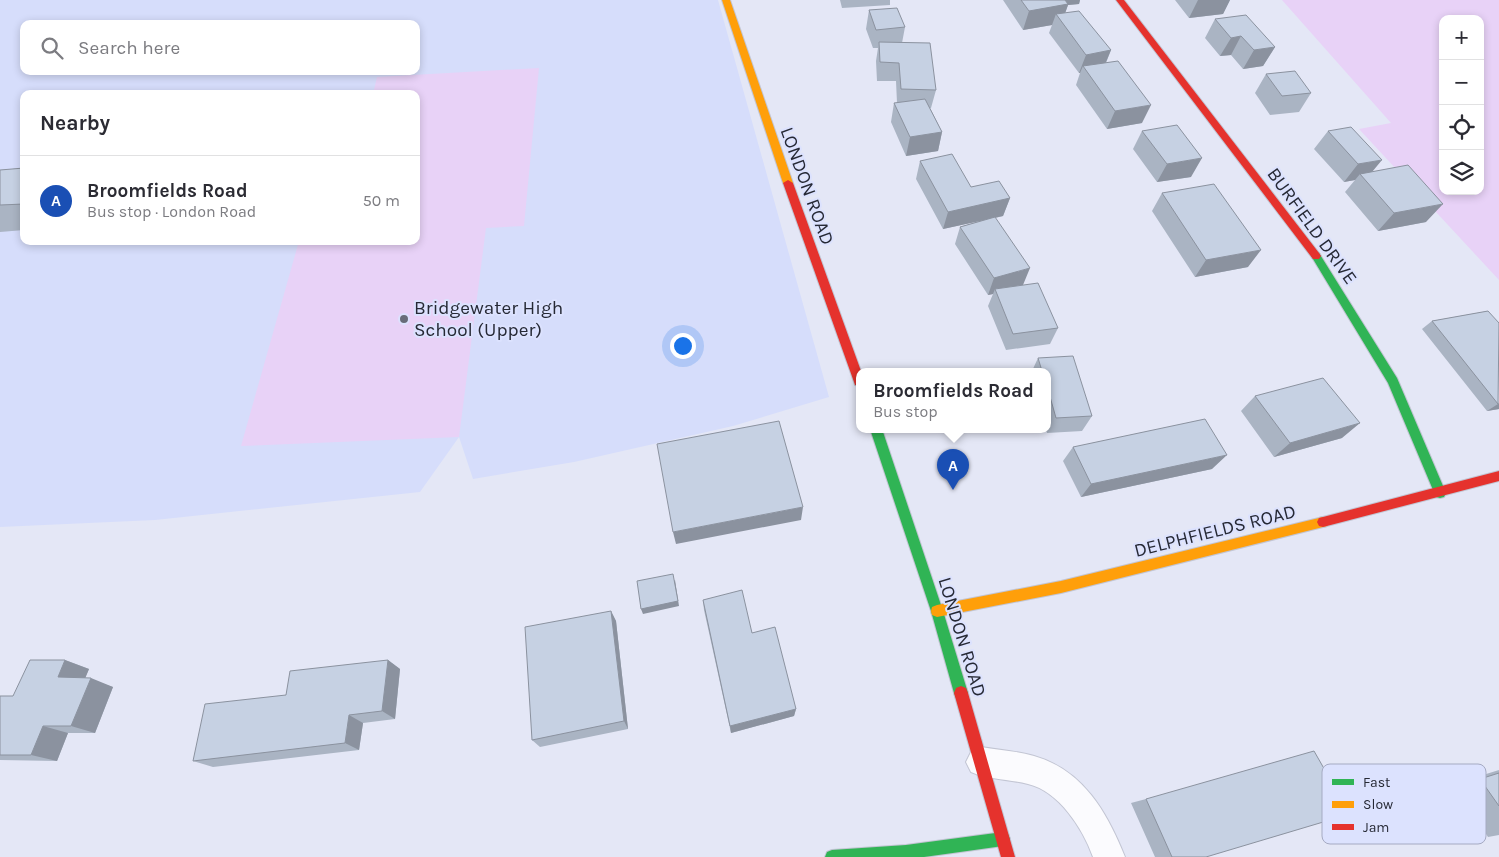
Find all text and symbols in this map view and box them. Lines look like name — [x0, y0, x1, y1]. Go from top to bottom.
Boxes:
map controls — [1439, 15, 1484, 195]
button: + — [1439, 15, 1484, 60]
search box — [20, 20, 420, 75]
icon: search — [38, 34, 66, 62]
text: Search here — [78, 37, 180, 59]
button: − — [1439, 60, 1484, 105]
button: locate — [1439, 105, 1484, 150]
text: Nearby — [40, 111, 110, 135]
street label: LONDON ROAD — [775, 124, 839, 248]
button: layers — [1439, 150, 1484, 195]
street label: BURFIELD DRIVE — [1262, 163, 1362, 289]
text: Broomfields Road — [87, 180, 248, 202]
text: A — [51, 191, 61, 210]
text: 50 m — [363, 191, 400, 210]
text: Bus stop · London Road — [87, 202, 256, 221]
place label: Bridgewater High School (Upper) — [414, 297, 563, 341]
marker: Bridgewater High School (Upper) — [398, 313, 410, 325]
your location — [670, 333, 696, 359]
popup — [856, 368, 1051, 433]
text: Broomfields Road — [873, 380, 1034, 402]
text: Bus stop — [873, 402, 938, 421]
pin: A — [937, 449, 969, 490]
street label: DELPHFIELDS ROAD — [1132, 500, 1298, 562]
street label: LONDON ROAD — [933, 575, 991, 699]
legend — [1322, 764, 1486, 844]
text: Fast — [1363, 774, 1390, 791]
text: Slow — [1363, 796, 1393, 813]
text: Jam — [1363, 819, 1389, 836]

